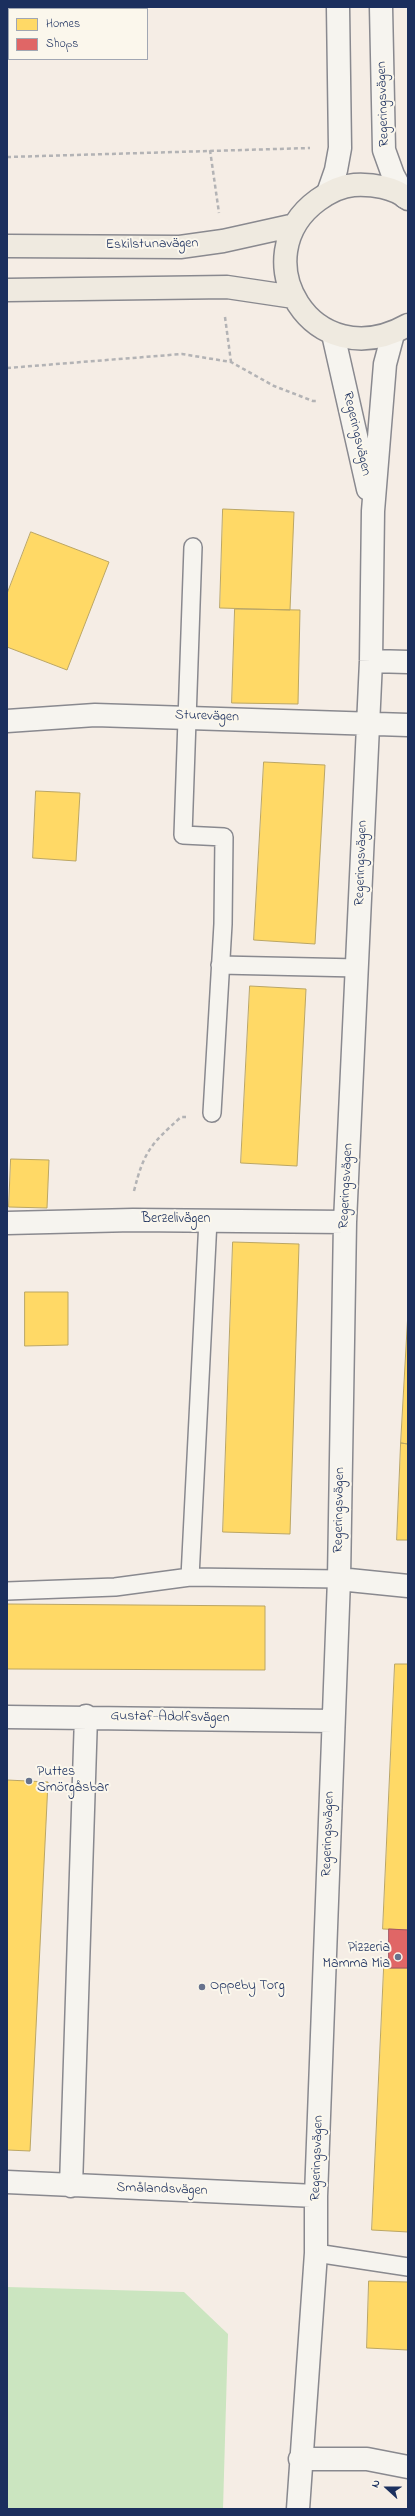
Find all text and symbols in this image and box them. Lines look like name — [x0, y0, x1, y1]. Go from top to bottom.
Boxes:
legend — [8, 8, 148, 60]
text: Homes — [46, 15, 80, 33]
text: Shops — [46, 35, 78, 53]
street label: Regeringsvägen — [374, 61, 394, 147]
street label: Eskilstunavägen — [105, 236, 199, 254]
street label: Regeringsvägen — [338, 390, 374, 478]
street label: Sturevägen — [175, 707, 239, 727]
street label: Regeringsvägen — [352, 820, 372, 906]
street label: Regeringsvägen — [336, 1143, 358, 1229]
street label: Berzelivägen — [141, 1212, 211, 1228]
street label: Regeringsvägen — [331, 1467, 349, 1553]
street label: Gustaf-Adolfsvägen — [110, 1709, 230, 1727]
place label: Puttes Smörgåsbar — [37, 1765, 109, 1798]
marker: Puttes Smörgåsbar — [24, 1776, 34, 1786]
street label: Regeringsvägen — [319, 1791, 339, 1877]
place label: Pizzeria Mamma Mia — [323, 1941, 390, 1974]
marker: Pizzeria Mamma Mia — [393, 1952, 403, 1962]
place label: Oppeby Torg — [210, 1979, 285, 1995]
marker: Oppeby Torg — [197, 1982, 207, 1992]
street label: Regeringsvägen — [308, 2115, 328, 2201]
street label: Smålandsvägen — [116, 2180, 208, 2200]
north arrow — [367, 2468, 407, 2508]
text: N — [367, 2477, 385, 2490]

